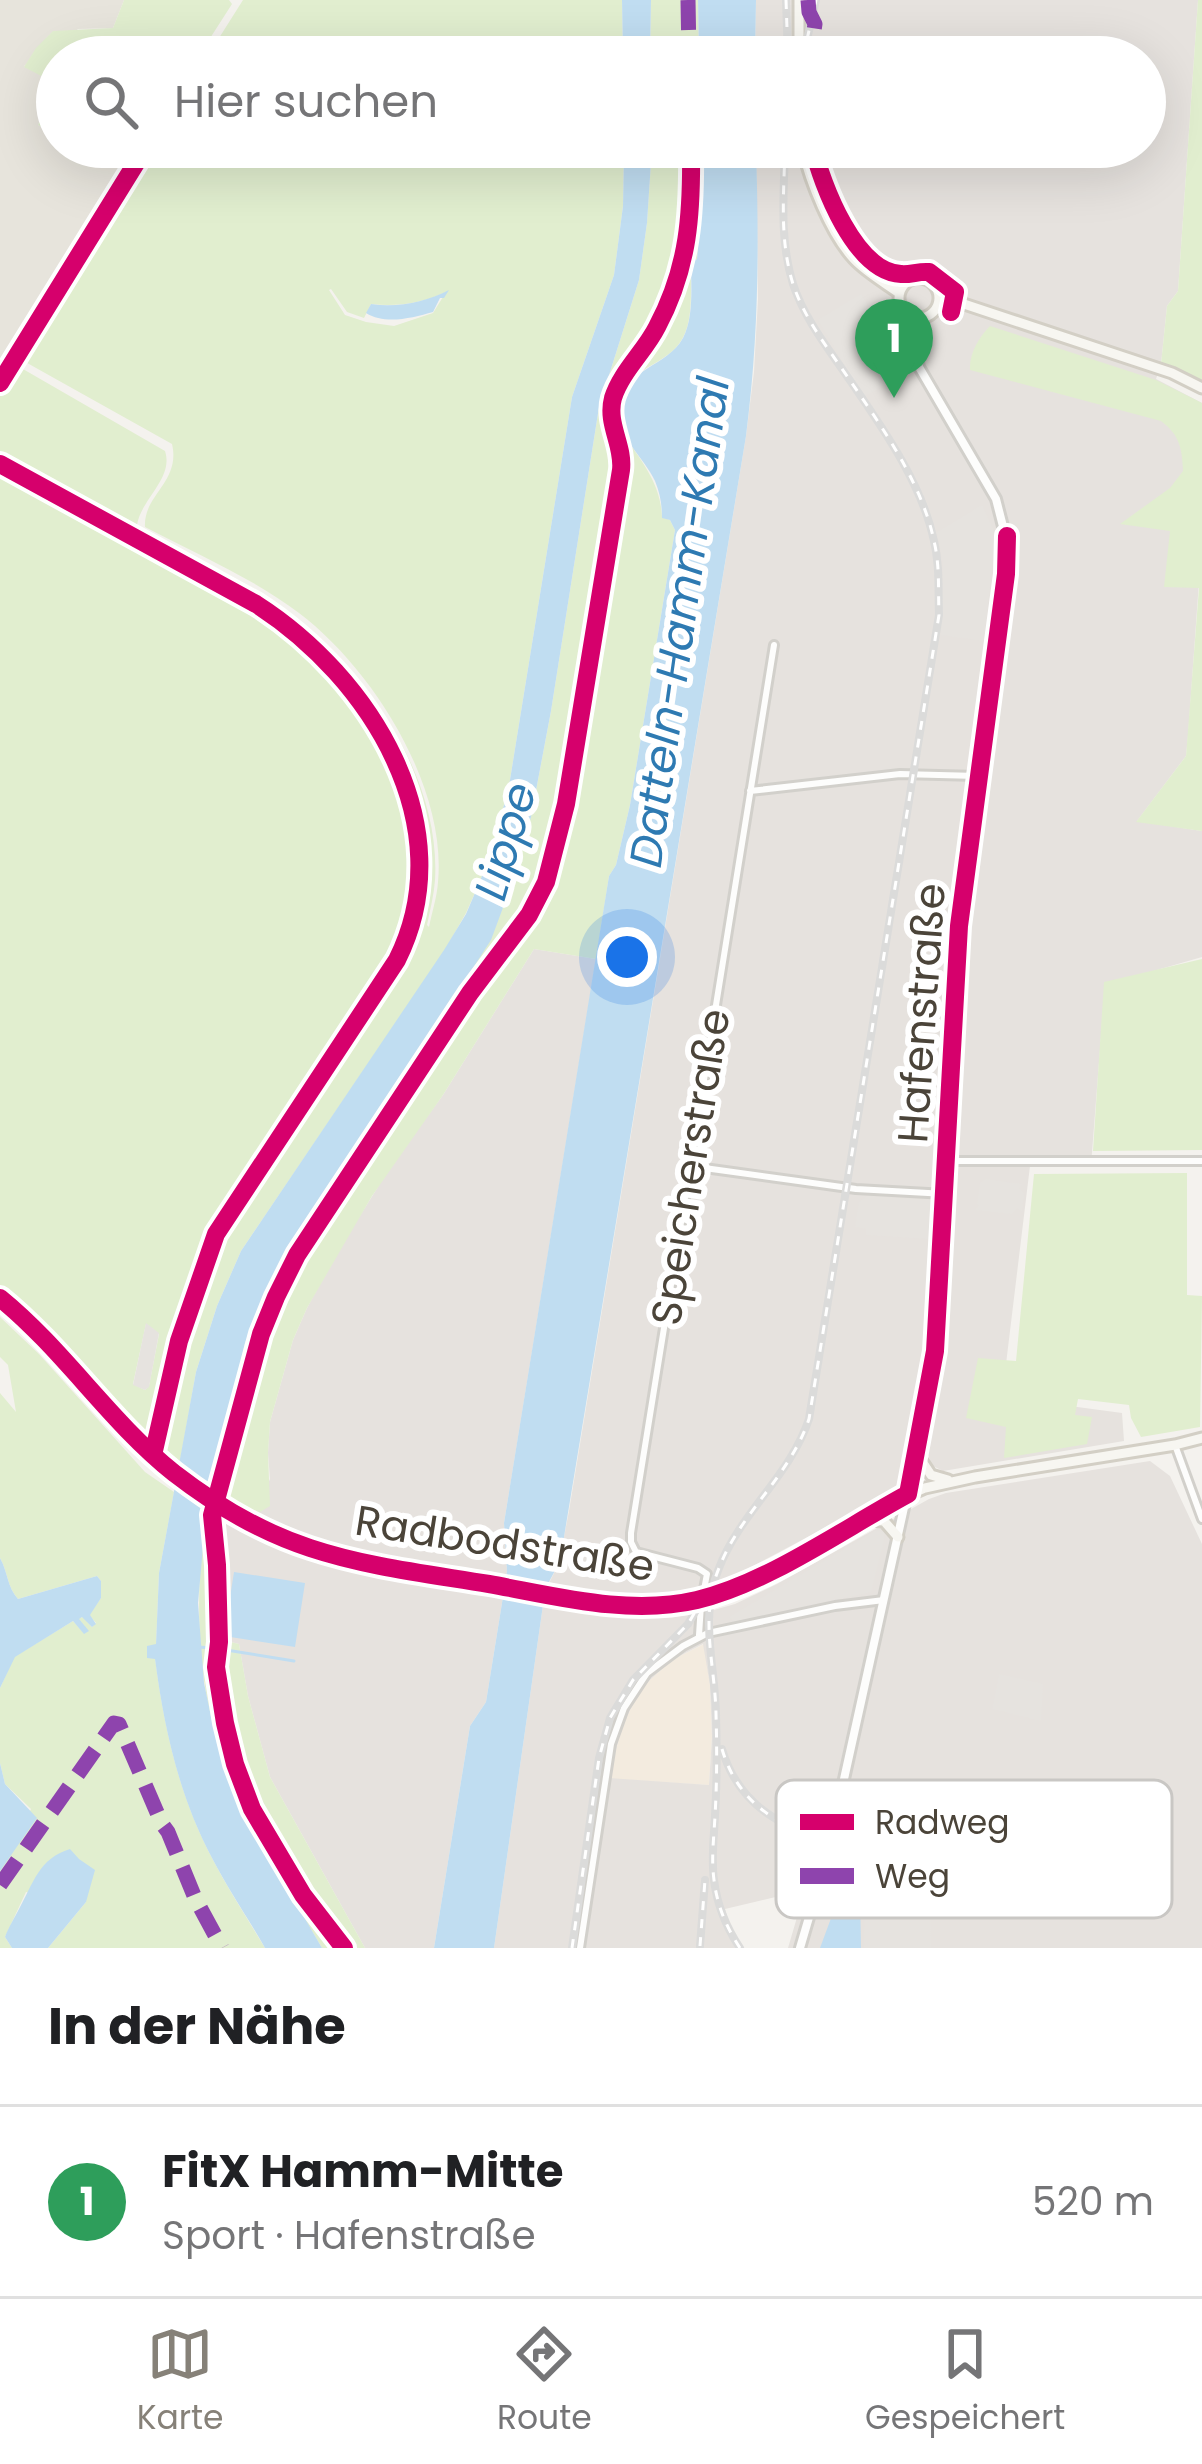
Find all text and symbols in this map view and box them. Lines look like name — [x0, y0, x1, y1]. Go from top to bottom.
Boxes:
search box — [36, 36, 1166, 168]
icon: search — [78, 69, 144, 135]
text: Hier suchen — [174, 70, 438, 133]
pin: 1 — [855, 299, 933, 398]
water label: Datteln-Hamm-Kanal — [614, 372, 745, 871]
water label: Lippe — [459, 775, 552, 907]
street label: Hafenstraße — [883, 881, 960, 1145]
your location — [597, 927, 657, 987]
street label: Speicherstraße — [636, 1005, 745, 1329]
street label: Radbodstraße — [351, 1491, 659, 1596]
legend — [776, 1780, 1172, 1918]
text: Radweg — [875, 1799, 1010, 1846]
text: Weg — [875, 1853, 950, 1900]
text: In der Nähe — [48, 1990, 346, 2062]
text: FitX Hamm-Mitte — [162, 2140, 564, 2203]
text: 1 — [80, 2174, 94, 2229]
text: 520 m — [1032, 2174, 1154, 2229]
text: Sport · Hafenstraße — [162, 2208, 536, 2263]
tab: Karte — [137, 2321, 224, 2443]
tab: Route — [497, 2321, 592, 2443]
tab: Gespeichert — [865, 2321, 1065, 2443]

